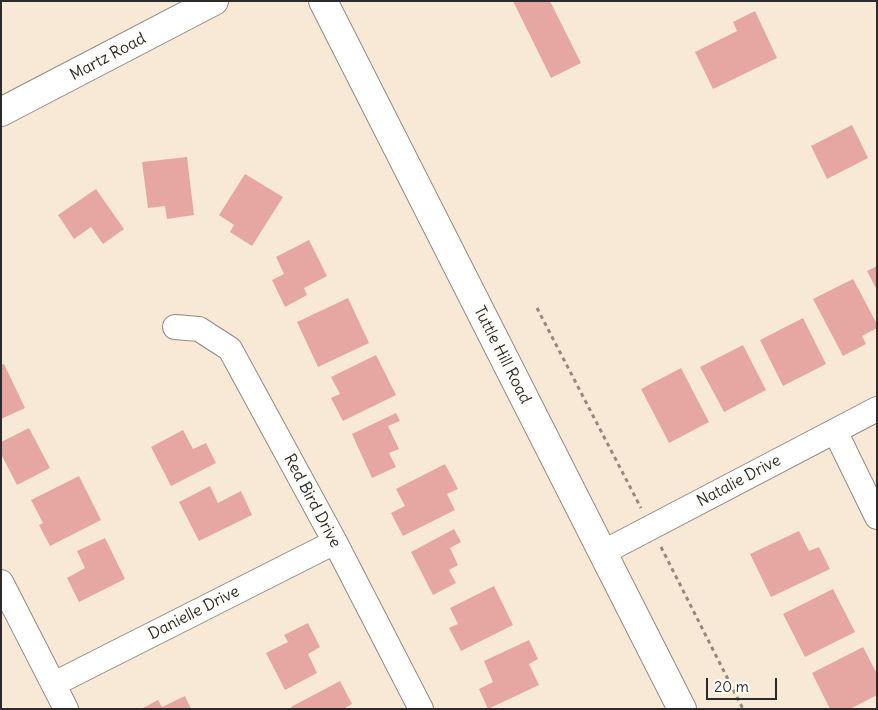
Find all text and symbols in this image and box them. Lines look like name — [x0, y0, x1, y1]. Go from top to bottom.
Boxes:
street label: Martz Road — [67, 29, 149, 85]
street label: Tuttle Hill Road — [469, 303, 535, 407]
street label: Red Bird Drive — [279, 451, 345, 551]
street label: Natalie Drive — [694, 451, 784, 511]
street label: Danielle Drive — [145, 582, 243, 644]
scale bar — [708, 668, 779, 700]
text: 20 m — [714, 677, 749, 696]

